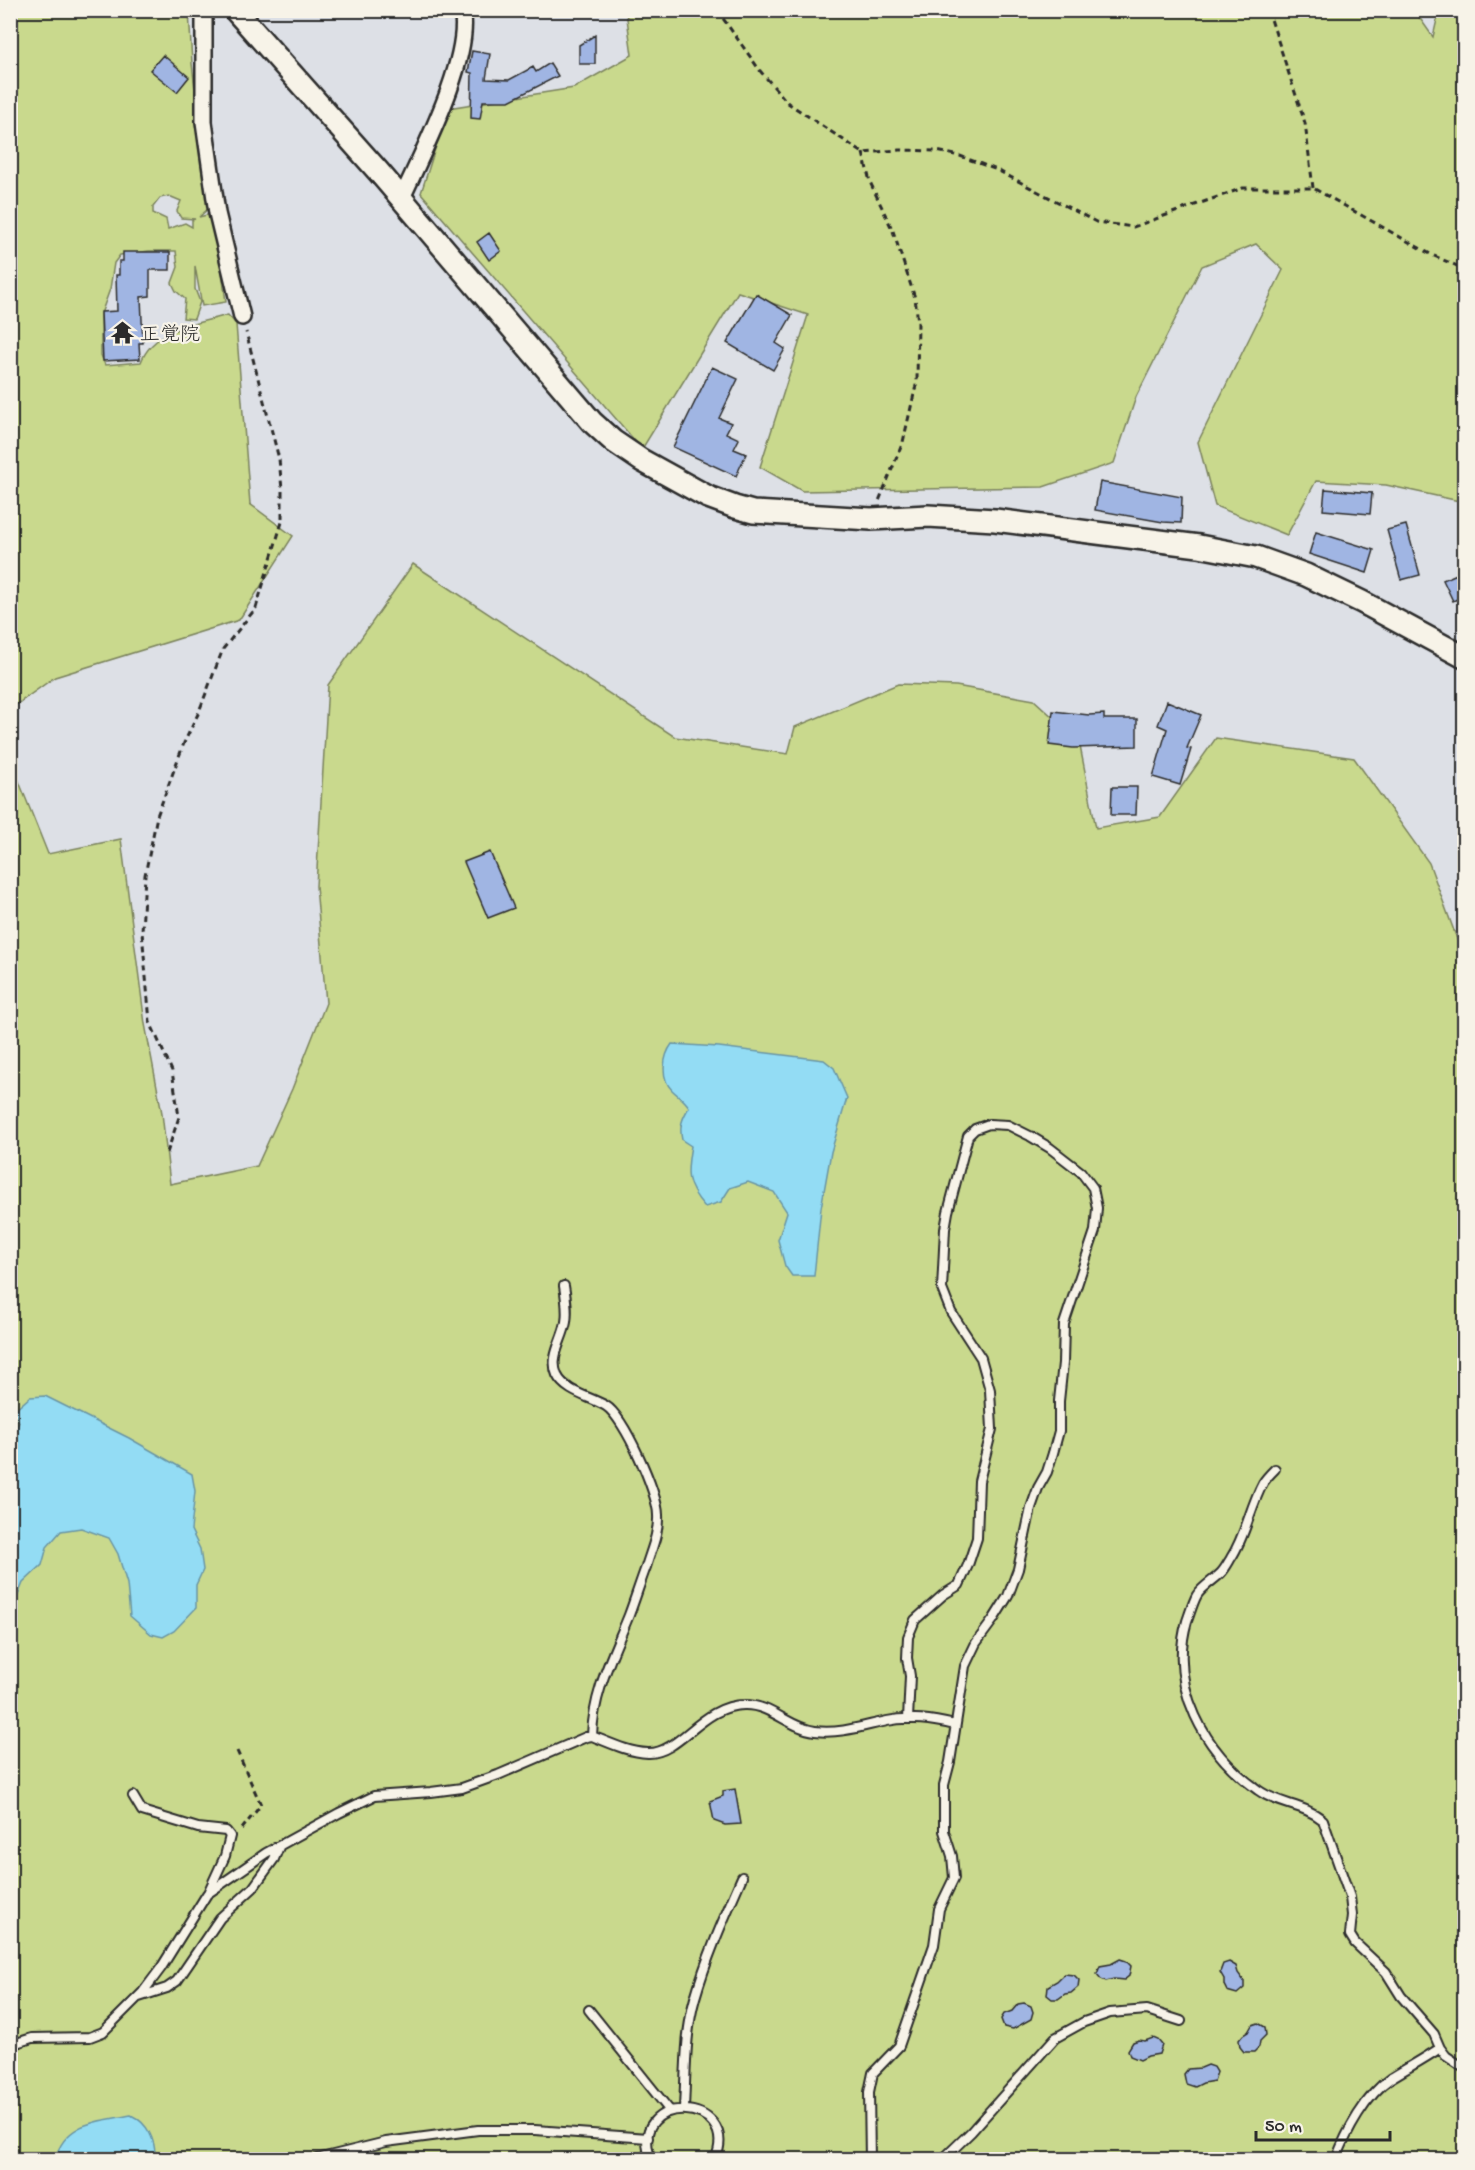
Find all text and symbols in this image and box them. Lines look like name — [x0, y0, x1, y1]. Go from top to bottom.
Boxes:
temple icon: 正覚院 — [109, 320, 135, 346]
place label: 正覚院 — [140, 323, 200, 348]
scale bar — [1256, 2104, 1390, 2142]
text: 50 m — [1265, 2117, 1302, 2138]

